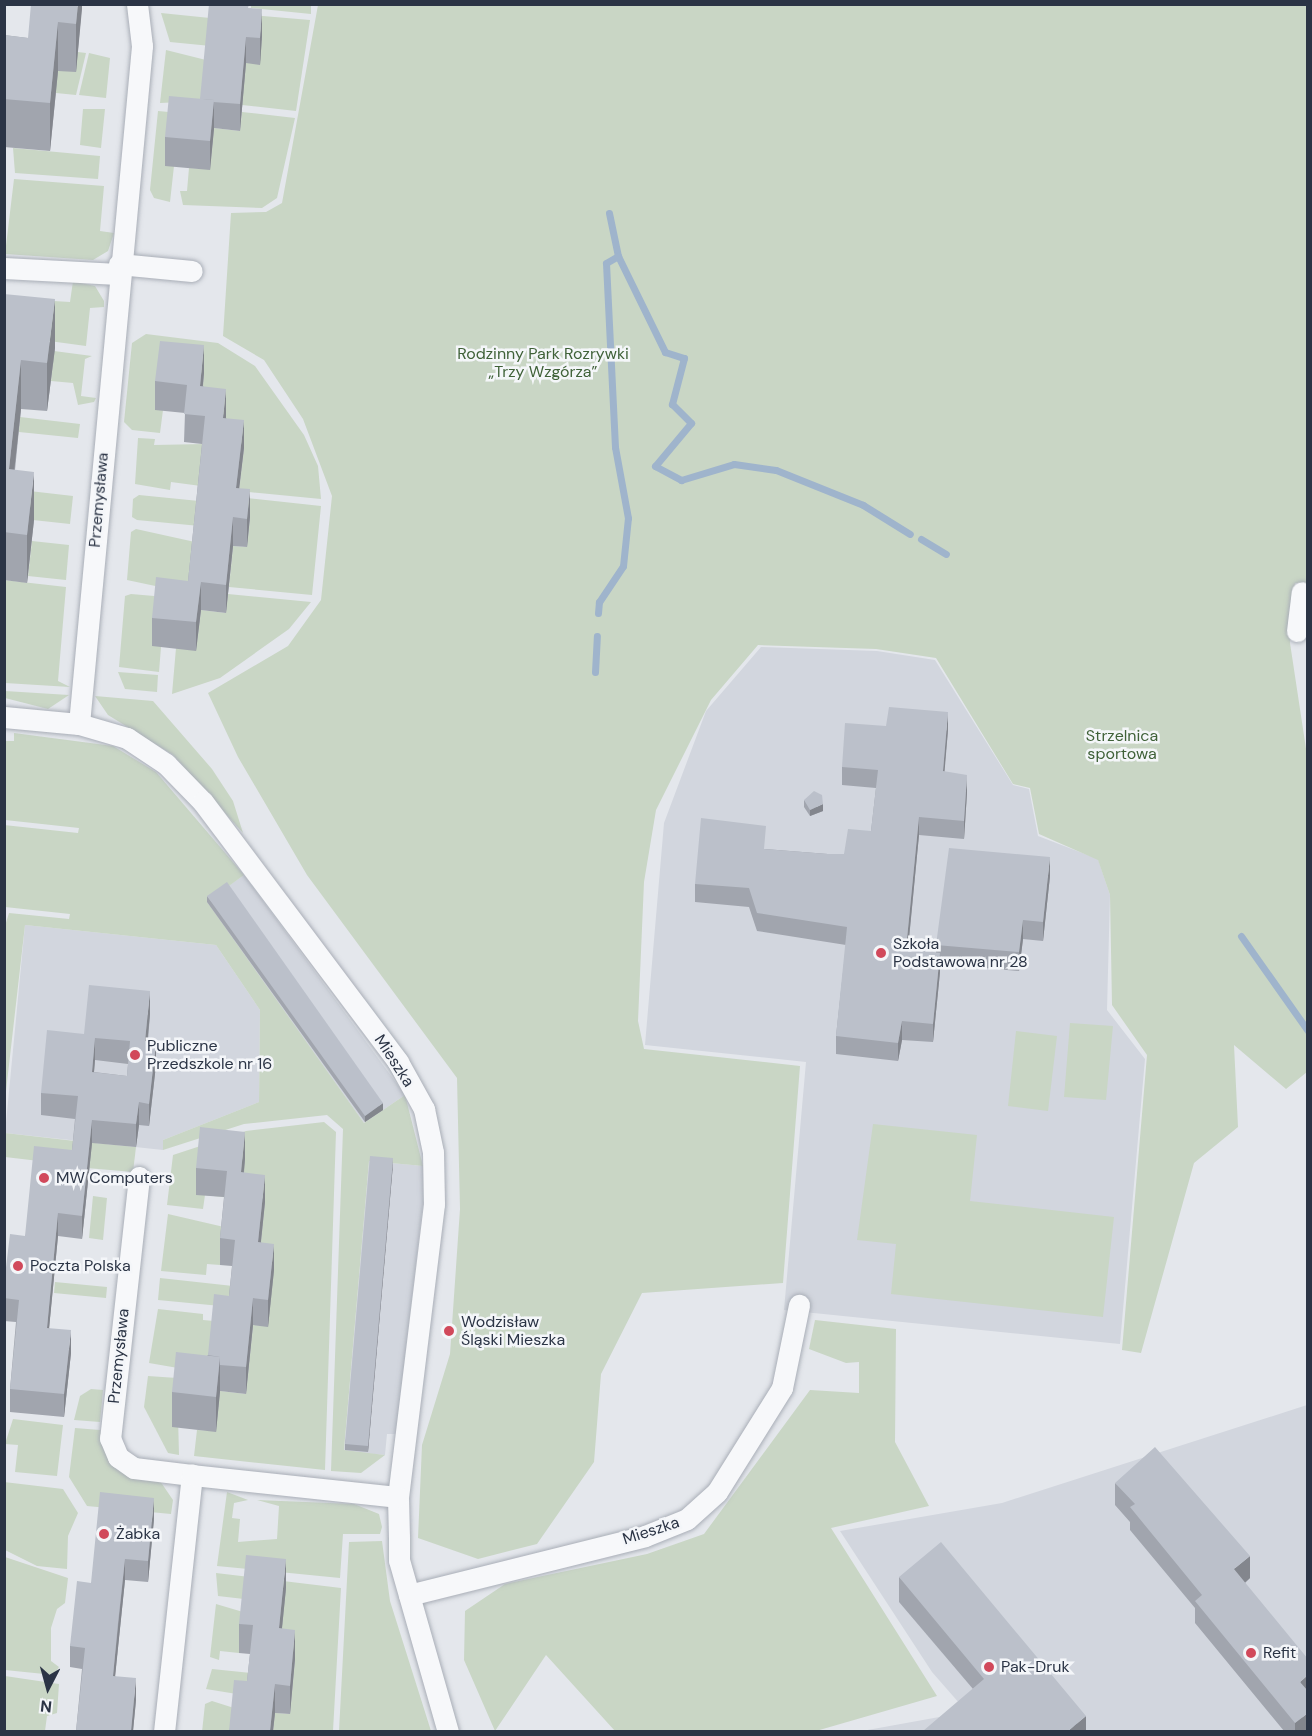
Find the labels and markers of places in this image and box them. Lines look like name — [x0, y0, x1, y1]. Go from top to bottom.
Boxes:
place label: Szkoła Podstawowa nr 28 — [893, 934, 1028, 972]
marker: Szkoła Podstawowa nr 28 — [874, 946, 888, 960]
place label: Publiczne Przedszkole nr 16 — [147, 1036, 272, 1074]
marker: Publiczne Przedszkole nr 16 — [128, 1048, 142, 1062]
place label: MW Computers — [56, 1168, 173, 1188]
marker: MW Computers — [37, 1171, 51, 1185]
place label: Poczta Polska — [30, 1256, 131, 1276]
marker: Poczta Polska — [11, 1259, 25, 1273]
place label: Wodzisław Śląski Mieszka — [461, 1312, 565, 1350]
marker: Wodzisław Śląski Mieszka — [442, 1324, 456, 1338]
place label: Żabka — [116, 1524, 160, 1544]
marker: Żabka — [97, 1527, 111, 1541]
place label: Refit — [1263, 1643, 1296, 1663]
marker: Refit — [1244, 1646, 1258, 1660]
place label: Pak-Druk — [1001, 1657, 1069, 1677]
marker: Pak-Druk — [982, 1660, 996, 1674]

